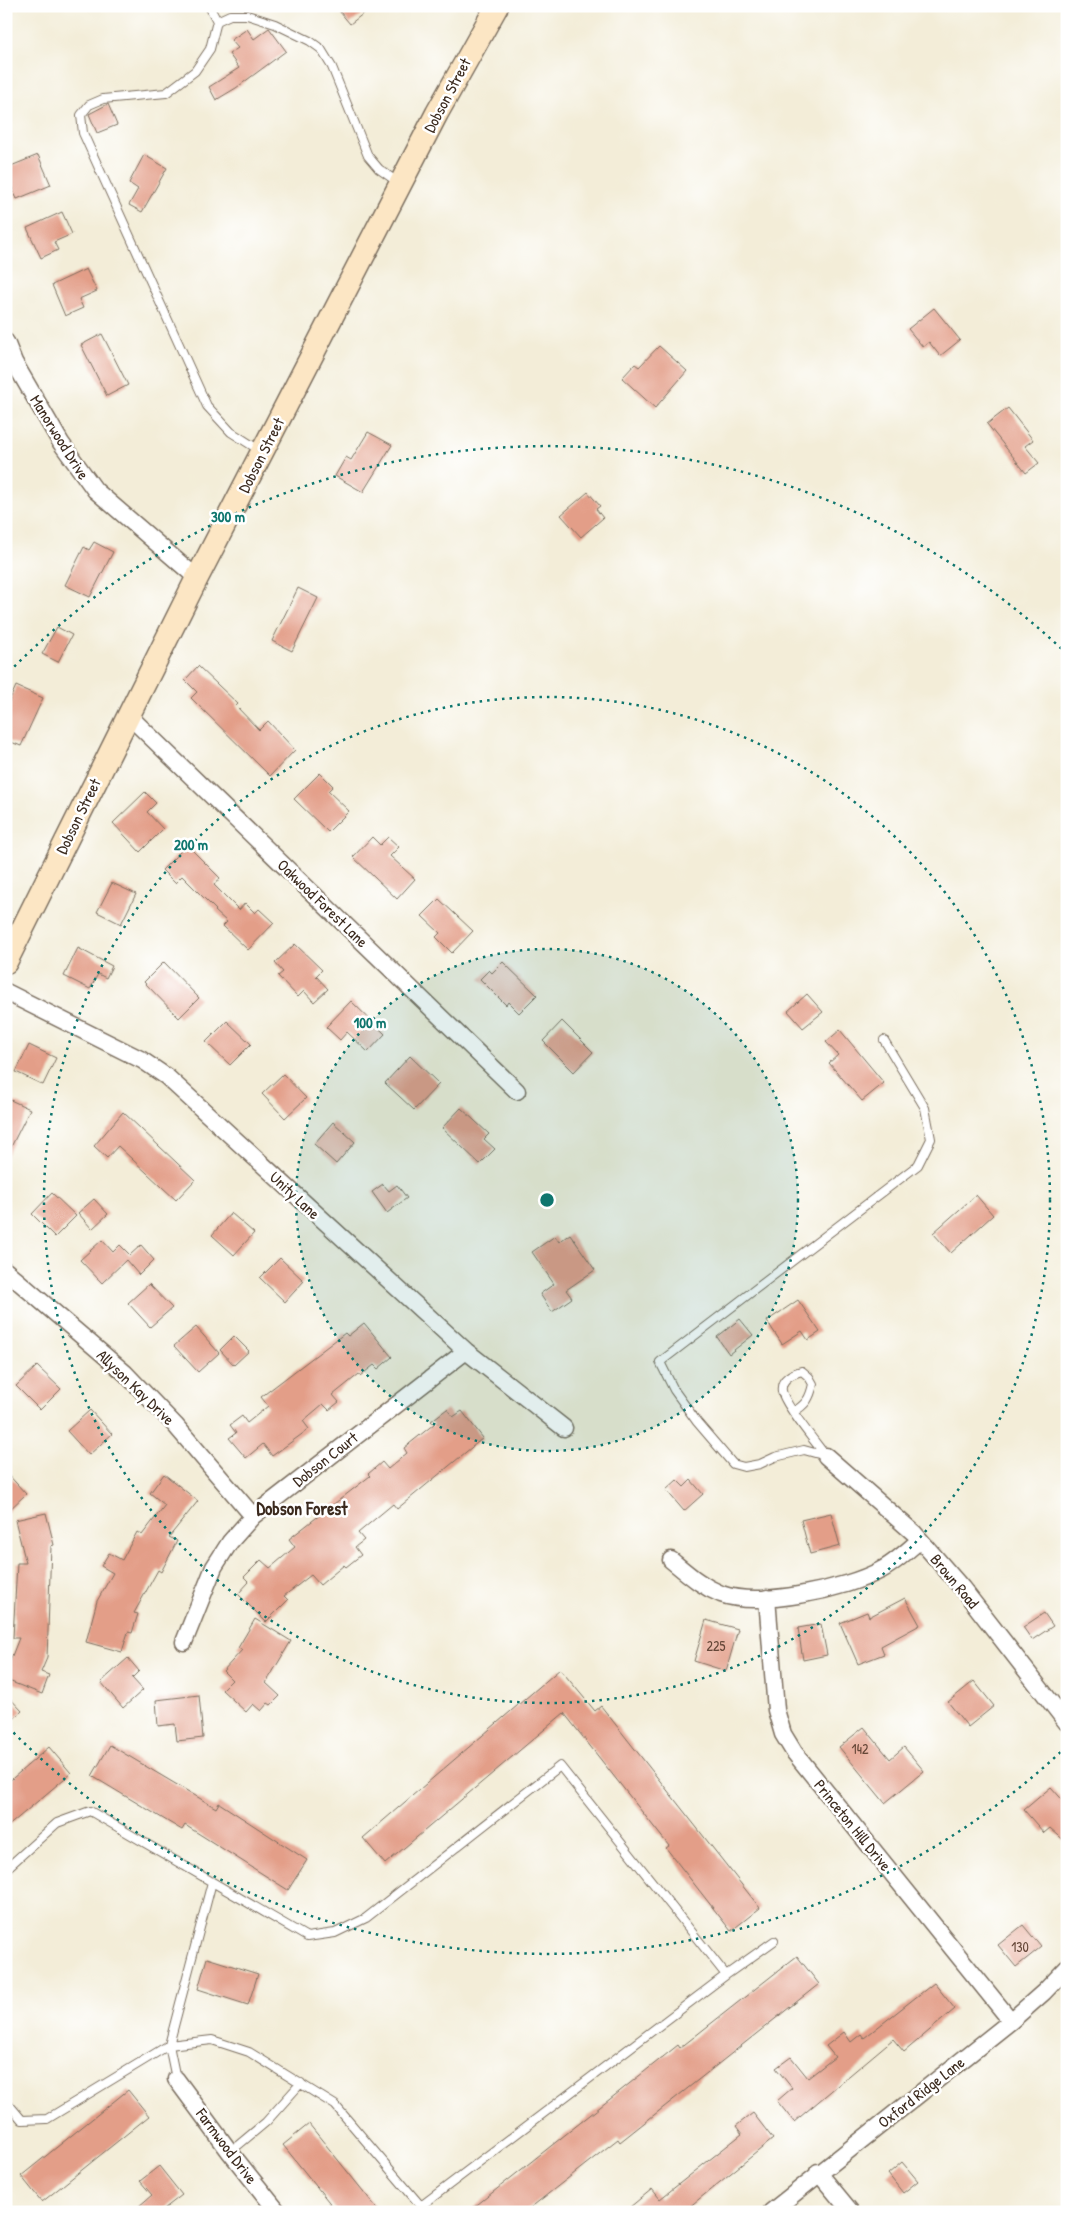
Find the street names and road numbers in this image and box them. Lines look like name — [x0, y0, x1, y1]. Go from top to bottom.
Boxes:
street label: Dobson Street — [418, 53, 476, 136]
street label: Manorwood Drive — [25, 390, 95, 484]
street label: Dobson Street — [233, 413, 290, 496]
street label: Dobson Street — [50, 774, 106, 857]
street label: Oakwood Forest Lane — [273, 854, 374, 952]
street label: Unity Lane — [265, 1166, 325, 1224]
street label: Allyson Kay Drive — [92, 1344, 180, 1430]
street label: Dobson Court — [288, 1426, 363, 1492]
street label: Brown Road — [926, 1549, 984, 1613]
street label: Princeton Hill Drive — [809, 1775, 897, 1876]
street label: Oxford Ridge Lane — [873, 2051, 969, 2133]
street label: Farmwood Drive — [191, 2103, 263, 2189]

